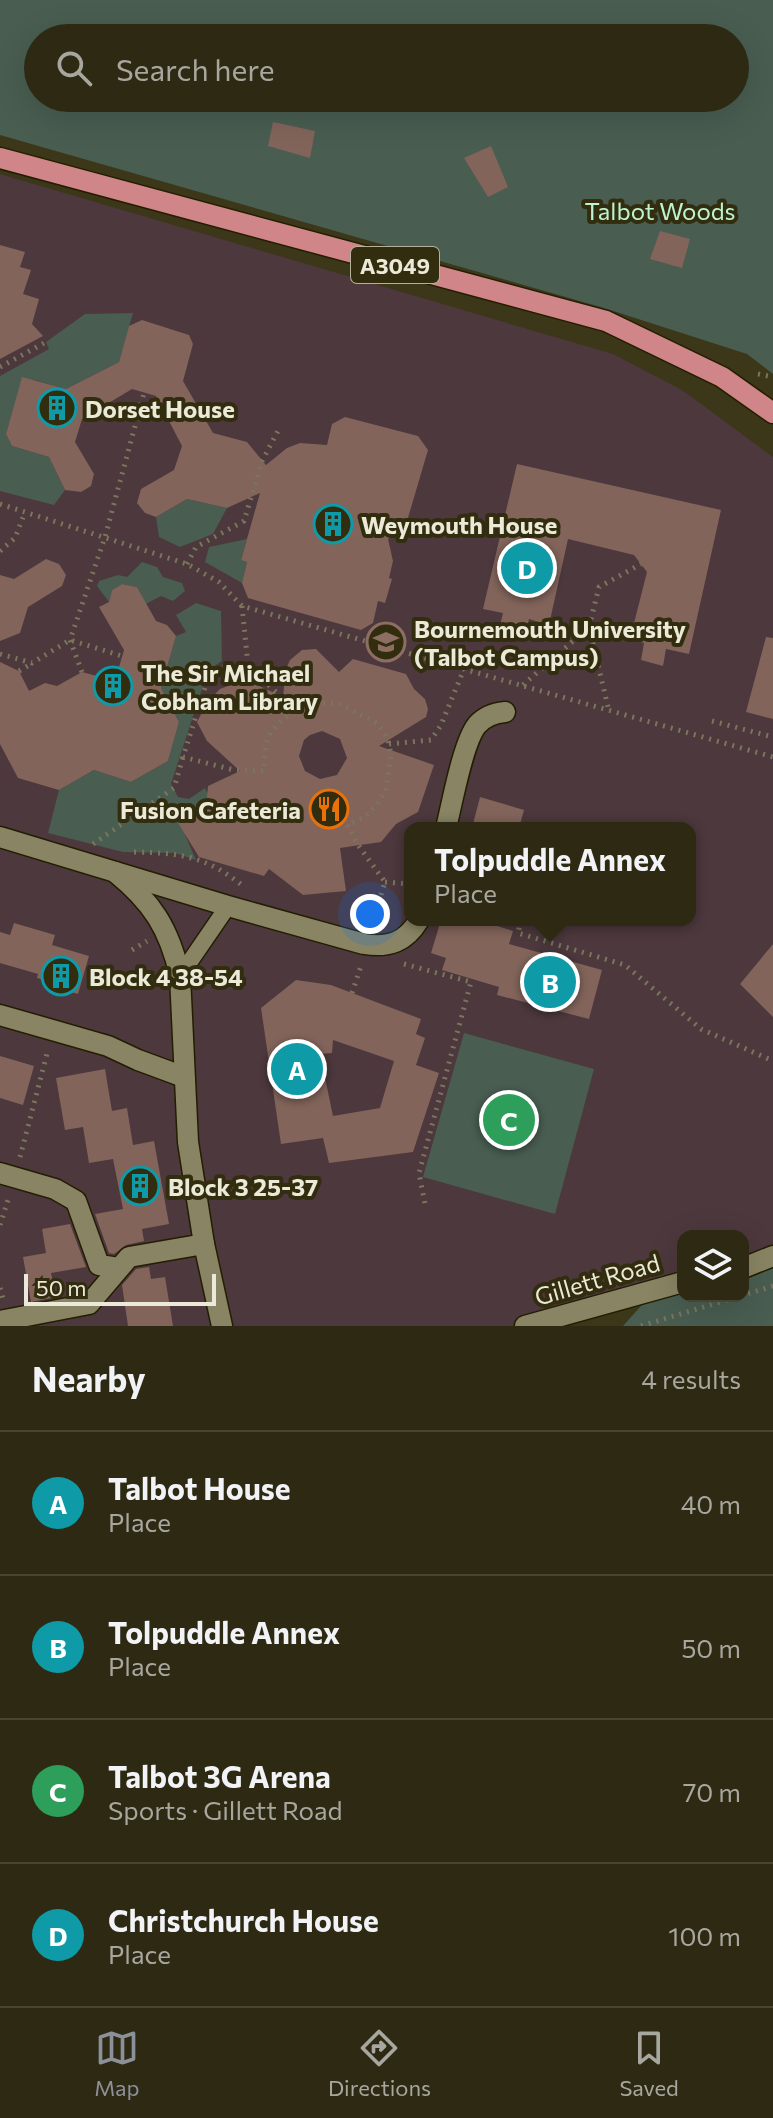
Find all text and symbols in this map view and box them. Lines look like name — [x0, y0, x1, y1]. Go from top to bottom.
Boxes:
search box — [24, 24, 749, 112]
icon: search — [52, 46, 96, 90]
text: Search here — [116, 50, 275, 87]
park label: Talbot Woods — [584, 196, 736, 225]
road number: A3049 — [351, 247, 439, 283]
building icon: Dorset House — [36, 387, 78, 429]
place label: Dorset House — [85, 394, 235, 423]
building icon: Weymouth House — [312, 503, 354, 545]
place label: Weymouth House — [361, 510, 557, 539]
pin: D — [501, 538, 553, 598]
place label: Bournemouth University (Talbot Campus) — [414, 614, 686, 671]
school or university icon: Bournemouth University (Talbot Campus) — [365, 621, 407, 663]
place label: The Sir Michael Cobham Library — [141, 658, 318, 715]
building icon: The Sir Michael Cobham Library — [92, 665, 134, 707]
restaurant icon: Fusion Cafeteria — [308, 788, 350, 830]
place label: Fusion Cafeteria — [120, 795, 301, 824]
popup — [404, 822, 696, 926]
text: Tolpuddle Annex — [434, 840, 666, 877]
text: Place — [434, 877, 497, 908]
your location — [350, 894, 390, 934]
pin: B — [524, 952, 576, 1012]
building icon: Block 4 38-54 — [40, 955, 82, 997]
place label: Block 4 38-54 — [89, 962, 243, 991]
pin: A — [271, 1039, 323, 1099]
pin: C — [483, 1090, 535, 1150]
building icon: Block 3 25-37 — [119, 1165, 161, 1207]
place label: Block 3 25-37 — [168, 1172, 318, 1201]
map controls — [677, 1230, 749, 1302]
button: layers — [677, 1230, 749, 1302]
street label: Gillett Road — [531, 1247, 663, 1311]
scale bar — [24, 1270, 216, 1306]
text: 50 m — [36, 1274, 86, 1301]
text: Nearby — [32, 1357, 146, 1399]
text: 4 results — [641, 1363, 741, 1394]
text: Talbot House — [108, 1469, 291, 1506]
text: A — [49, 1488, 67, 1519]
text: 40 m — [681, 1488, 741, 1519]
text: Place — [108, 1506, 171, 1537]
text: Tolpuddle Annex — [108, 1613, 340, 1650]
text: B — [49, 1632, 67, 1663]
text: 50 m — [681, 1632, 741, 1663]
text: Place — [108, 1650, 171, 1681]
text: Talbot 3G Arena — [108, 1757, 331, 1794]
text: C — [49, 1776, 67, 1807]
text: 70 m — [683, 1776, 741, 1807]
text: Sports · Gillett Road — [108, 1794, 343, 1825]
text: Christchurch House — [108, 1901, 379, 1938]
text: D — [48, 1920, 68, 1951]
text: 100 m — [668, 1920, 741, 1951]
text: Place — [108, 1938, 171, 1969]
tab: Map — [94, 2026, 140, 2101]
tab: Directions — [328, 2026, 431, 2101]
tab: Saved — [619, 2026, 679, 2101]

